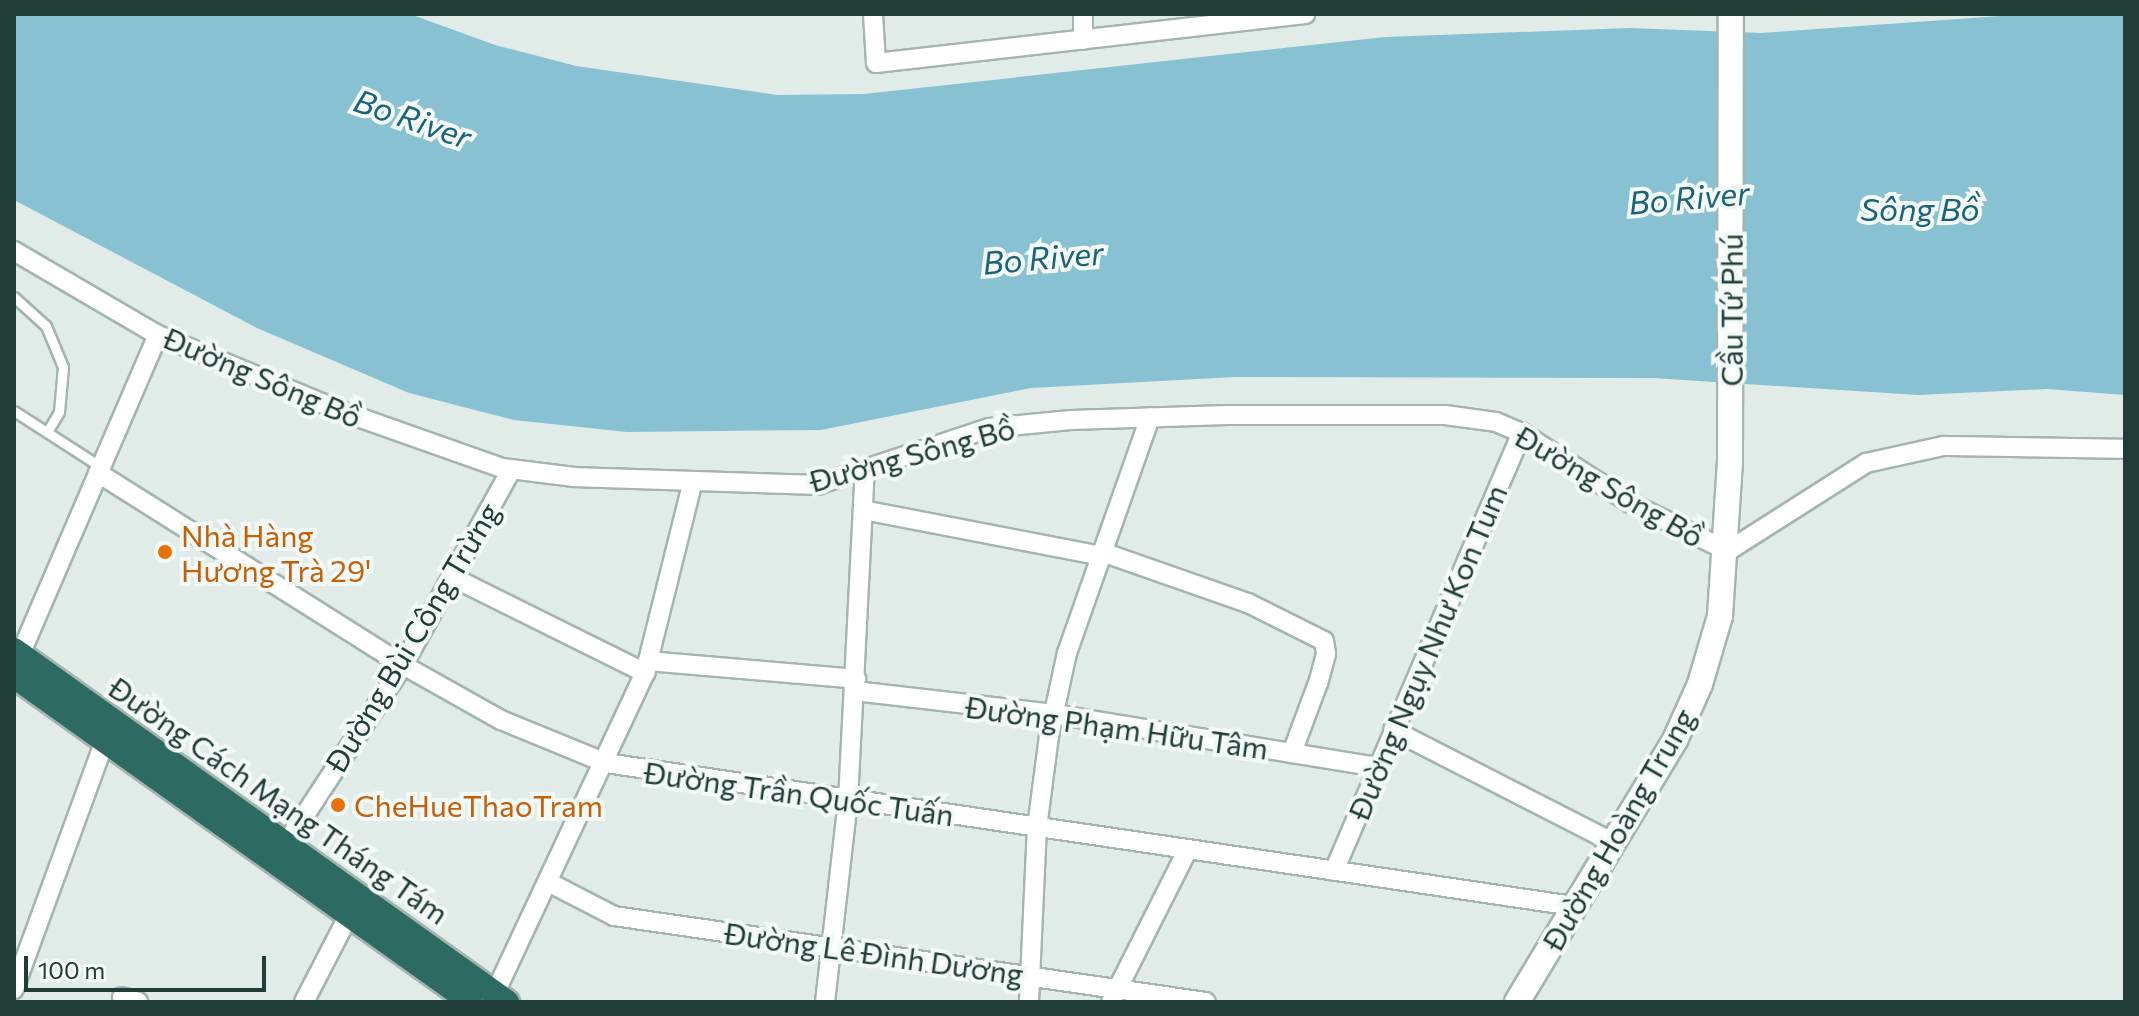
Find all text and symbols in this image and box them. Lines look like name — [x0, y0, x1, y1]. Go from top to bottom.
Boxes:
water label: Bo River — [349, 80, 477, 156]
water label: Bo River — [1627, 173, 1751, 221]
water label: Sông Bồ — [1860, 189, 1980, 227]
water label: Bo River — [981, 233, 1105, 281]
street label: Cầu Tứ Phú — [1713, 234, 1749, 386]
street label: Đường Sông Bồ — [159, 319, 367, 435]
street label: Đường Sông Bồ — [805, 409, 1019, 499]
street label: Đường Sông Bồ — [1510, 418, 1710, 554]
street label: Đường Ngụy Như Kon Tum — [1340, 479, 1514, 825]
street label: Đường Bùi Công Trừng — [317, 496, 507, 778]
place label: Nhà Hàng Hương Trà 29' — [181, 517, 371, 588]
marker: Nhà Hàng Hương Trà 29' — [156, 543, 174, 561]
street label: Đường Cách Mạng Tháng Tám — [102, 669, 456, 931]
street label: Đường Phạm Hữu Tâm — [963, 688, 1271, 766]
street label: Đường Hoàng Trung — [1534, 702, 1702, 956]
street label: Đường Trần Quốc Tuấn — [642, 753, 956, 833]
place label: CheHueThaoTram — [354, 787, 603, 823]
marker: CheHueThaoTram — [329, 796, 347, 814]
street label: Đường Lê Đình Dương — [722, 914, 1026, 992]
scale bar — [28, 940, 270, 990]
text: 100 m — [38, 955, 105, 984]

